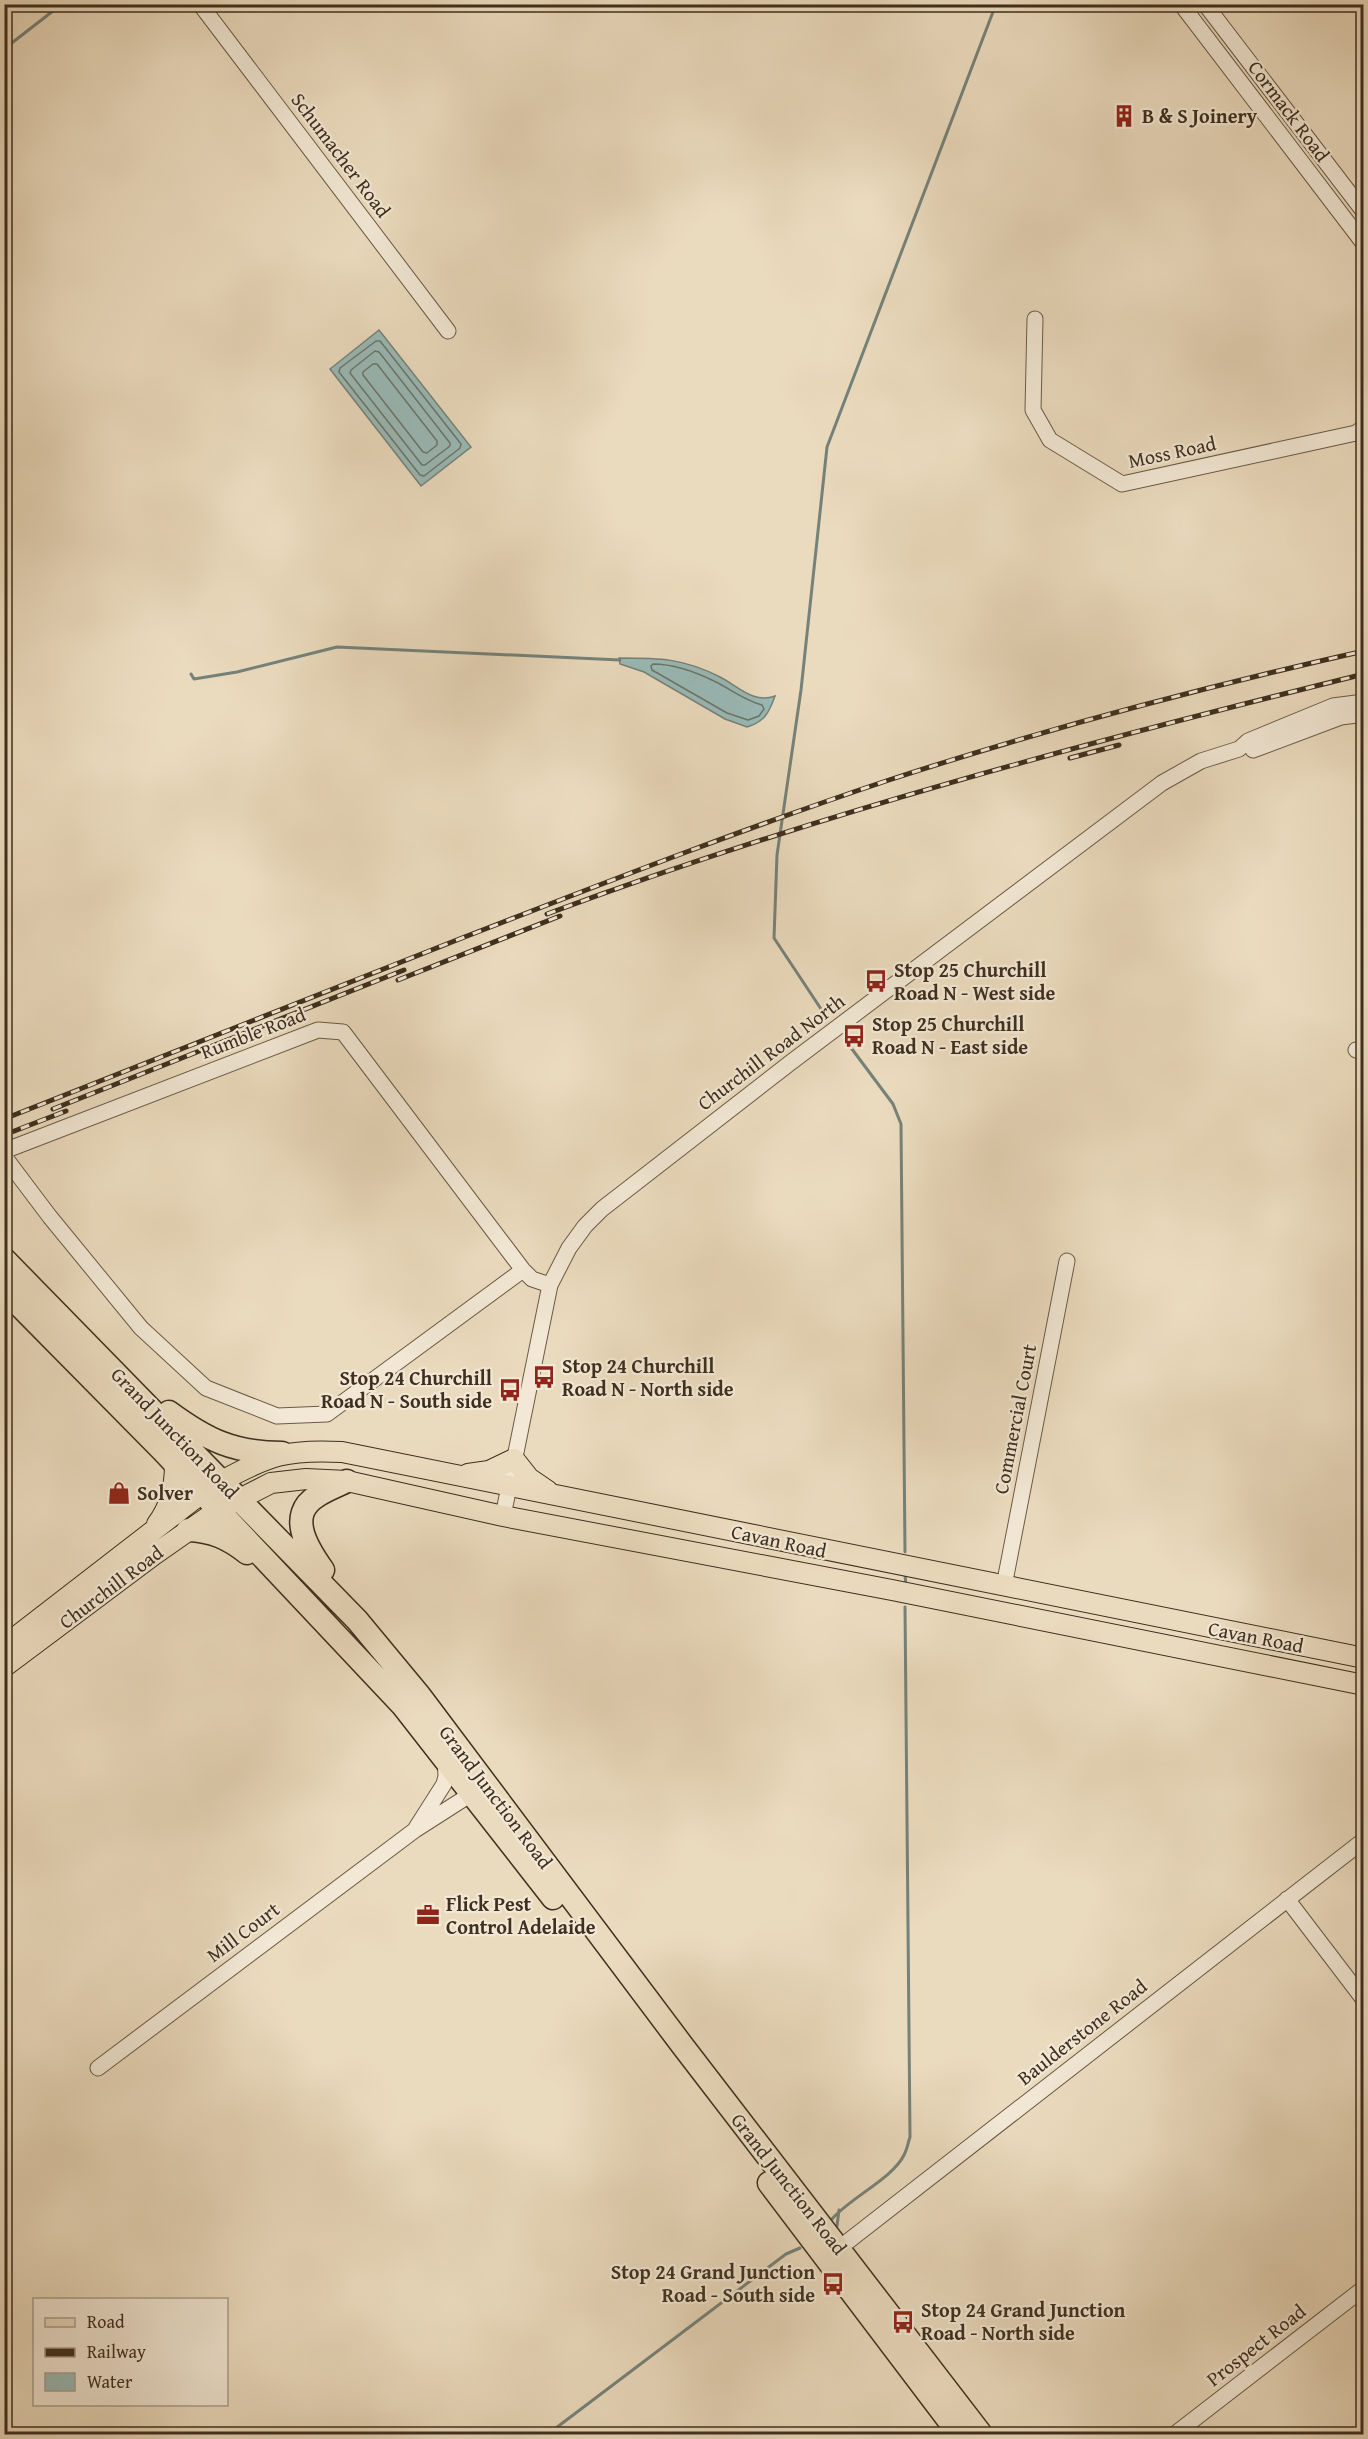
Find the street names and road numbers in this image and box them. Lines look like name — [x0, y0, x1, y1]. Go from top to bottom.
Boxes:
street label: Cormack Road — [1242, 54, 1337, 168]
street label: Schumacher Road — [285, 86, 398, 224]
street label: Moss Road — [1125, 428, 1219, 475]
street label: Churchill Road North — [691, 986, 850, 1117]
street label: Rumble Road — [196, 999, 310, 1066]
street label: Commercial Court — [986, 1341, 1043, 1496]
street label: Grand Junction Road — [105, 1360, 246, 1505]
street label: Cavan Road — [729, 1516, 830, 1565]
street label: Churchill Road — [53, 1538, 169, 1635]
street label: Cavan Road — [1206, 1613, 1307, 1660]
street label: Grand Junction Road — [433, 1719, 560, 1875]
street label: Mill Court — [200, 1894, 285, 1969]
street label: Baulderstone Road — [1011, 1971, 1153, 2092]
street label: Grand Junction Road — [725, 2107, 854, 2261]
street label: Prospect Road — [1200, 2296, 1312, 2393]

